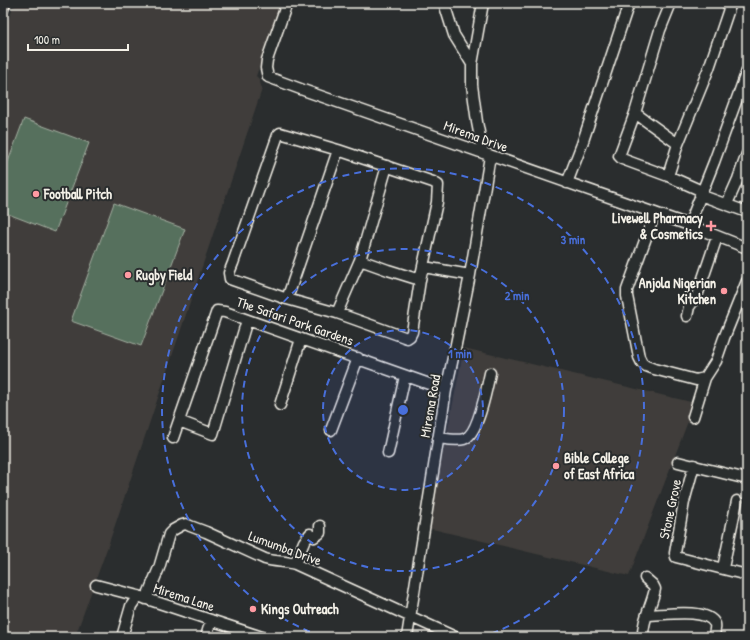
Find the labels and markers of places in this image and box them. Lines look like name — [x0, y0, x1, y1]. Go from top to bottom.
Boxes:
place label: Football Pitch — [43, 184, 112, 203]
marker: Football Pitch — [31, 189, 41, 199]
place label: Livewell Pharmacy & Cosmetics — [612, 208, 704, 243]
marker: Livewell Pharmacy & Cosmetics — [706, 221, 716, 231]
place label: Rugby Field — [136, 265, 193, 286]
marker: Rugby Field — [123, 270, 133, 280]
place label: Anjola Nigerian Kitchen — [639, 273, 716, 308]
marker: Anjola Nigerian Kitchen — [719, 286, 729, 296]
centre of rings — [396, 403, 410, 417]
place label: Bible College of East Africa — [564, 448, 635, 483]
marker: Bible College of East Africa — [551, 461, 561, 471]
place label: Kings Outreach — [261, 599, 339, 620]
marker: Kings Outreach — [248, 604, 258, 614]

